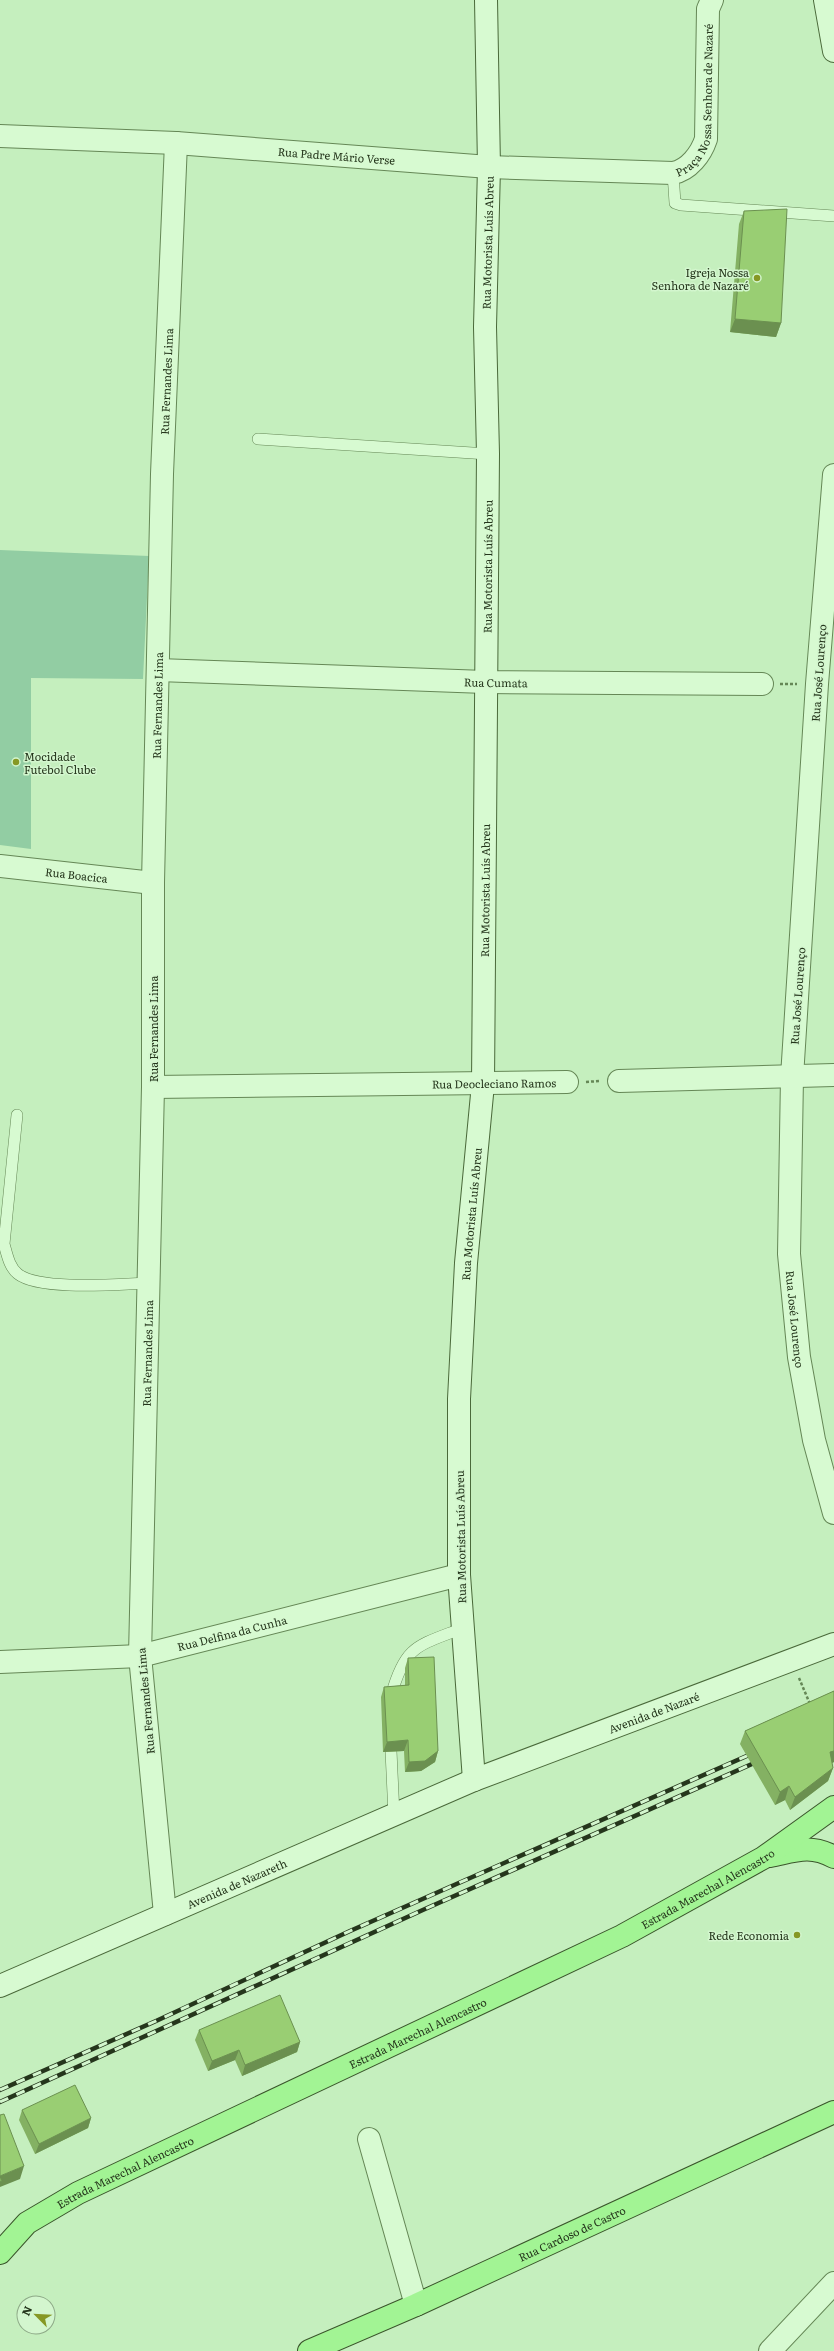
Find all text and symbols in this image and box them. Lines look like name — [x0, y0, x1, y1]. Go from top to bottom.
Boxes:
street label: Praça Nossa Senhora de Nazaré — [673, 23, 716, 180]
street label: Rua Padre Mário Verse — [277, 143, 396, 168]
street label: Rua Motorista Luís Abreu — [477, 176, 497, 310]
place label: Igreja Nossa Senhora de Nazaré — [652, 264, 749, 293]
marker: Igreja Nossa Senhora de Nazaré — [752, 273, 762, 283]
street label: Rua Fernandes Lima — [156, 328, 176, 435]
street label: Rua Motorista Luís Abreu — [479, 500, 496, 633]
street label: Rua José Lourenço — [807, 624, 829, 722]
street label: Rua Fernandes Lima — [148, 652, 166, 759]
street label: Rua Cumata — [464, 673, 528, 690]
place label: Mocidade Futebol Clube — [24, 748, 96, 777]
marker: Mocidade Futebol Clube — [11, 757, 21, 767]
street label: Rua Motorista Luís Abreu — [476, 824, 493, 957]
street label: Rua Boacica — [44, 863, 109, 886]
street label: Rua José Lourenço — [786, 947, 808, 1045]
street label: Rua Fernandes Lima — [145, 976, 161, 1082]
street label: Rua Deocleciano Ramos — [432, 1074, 556, 1092]
street label: Rua Motorista Luís Abreu — [457, 1147, 485, 1281]
street label: Rua José Lourenço — [783, 1270, 809, 1369]
street label: Rua Fernandes Lima — [138, 1300, 156, 1407]
street label: Rua Motorista Luís Abreu — [451, 1470, 469, 1604]
street label: Rua Delfina da Cunha — [175, 1611, 289, 1654]
street label: Rua Fernandes Lima — [132, 1647, 158, 1755]
street label: Avenida de Nazaré — [606, 1688, 702, 1737]
street label: Estrada Marechal Alencastro — [638, 1845, 777, 1932]
street label: Avenida de Nazareth — [184, 1854, 289, 1912]
place label: Rede Economia — [709, 1927, 789, 1943]
marker: Rede Economia — [792, 1930, 802, 1940]
street label: Estrada Marechal Alencastro — [346, 1993, 489, 2072]
street label: Estrada Marechal Alencastro — [53, 2132, 196, 2212]
street label: Rua Cardoso de Castro — [516, 2201, 628, 2265]
north arrow — [16, 2295, 56, 2335]
text: N — [17, 2303, 35, 2318]

